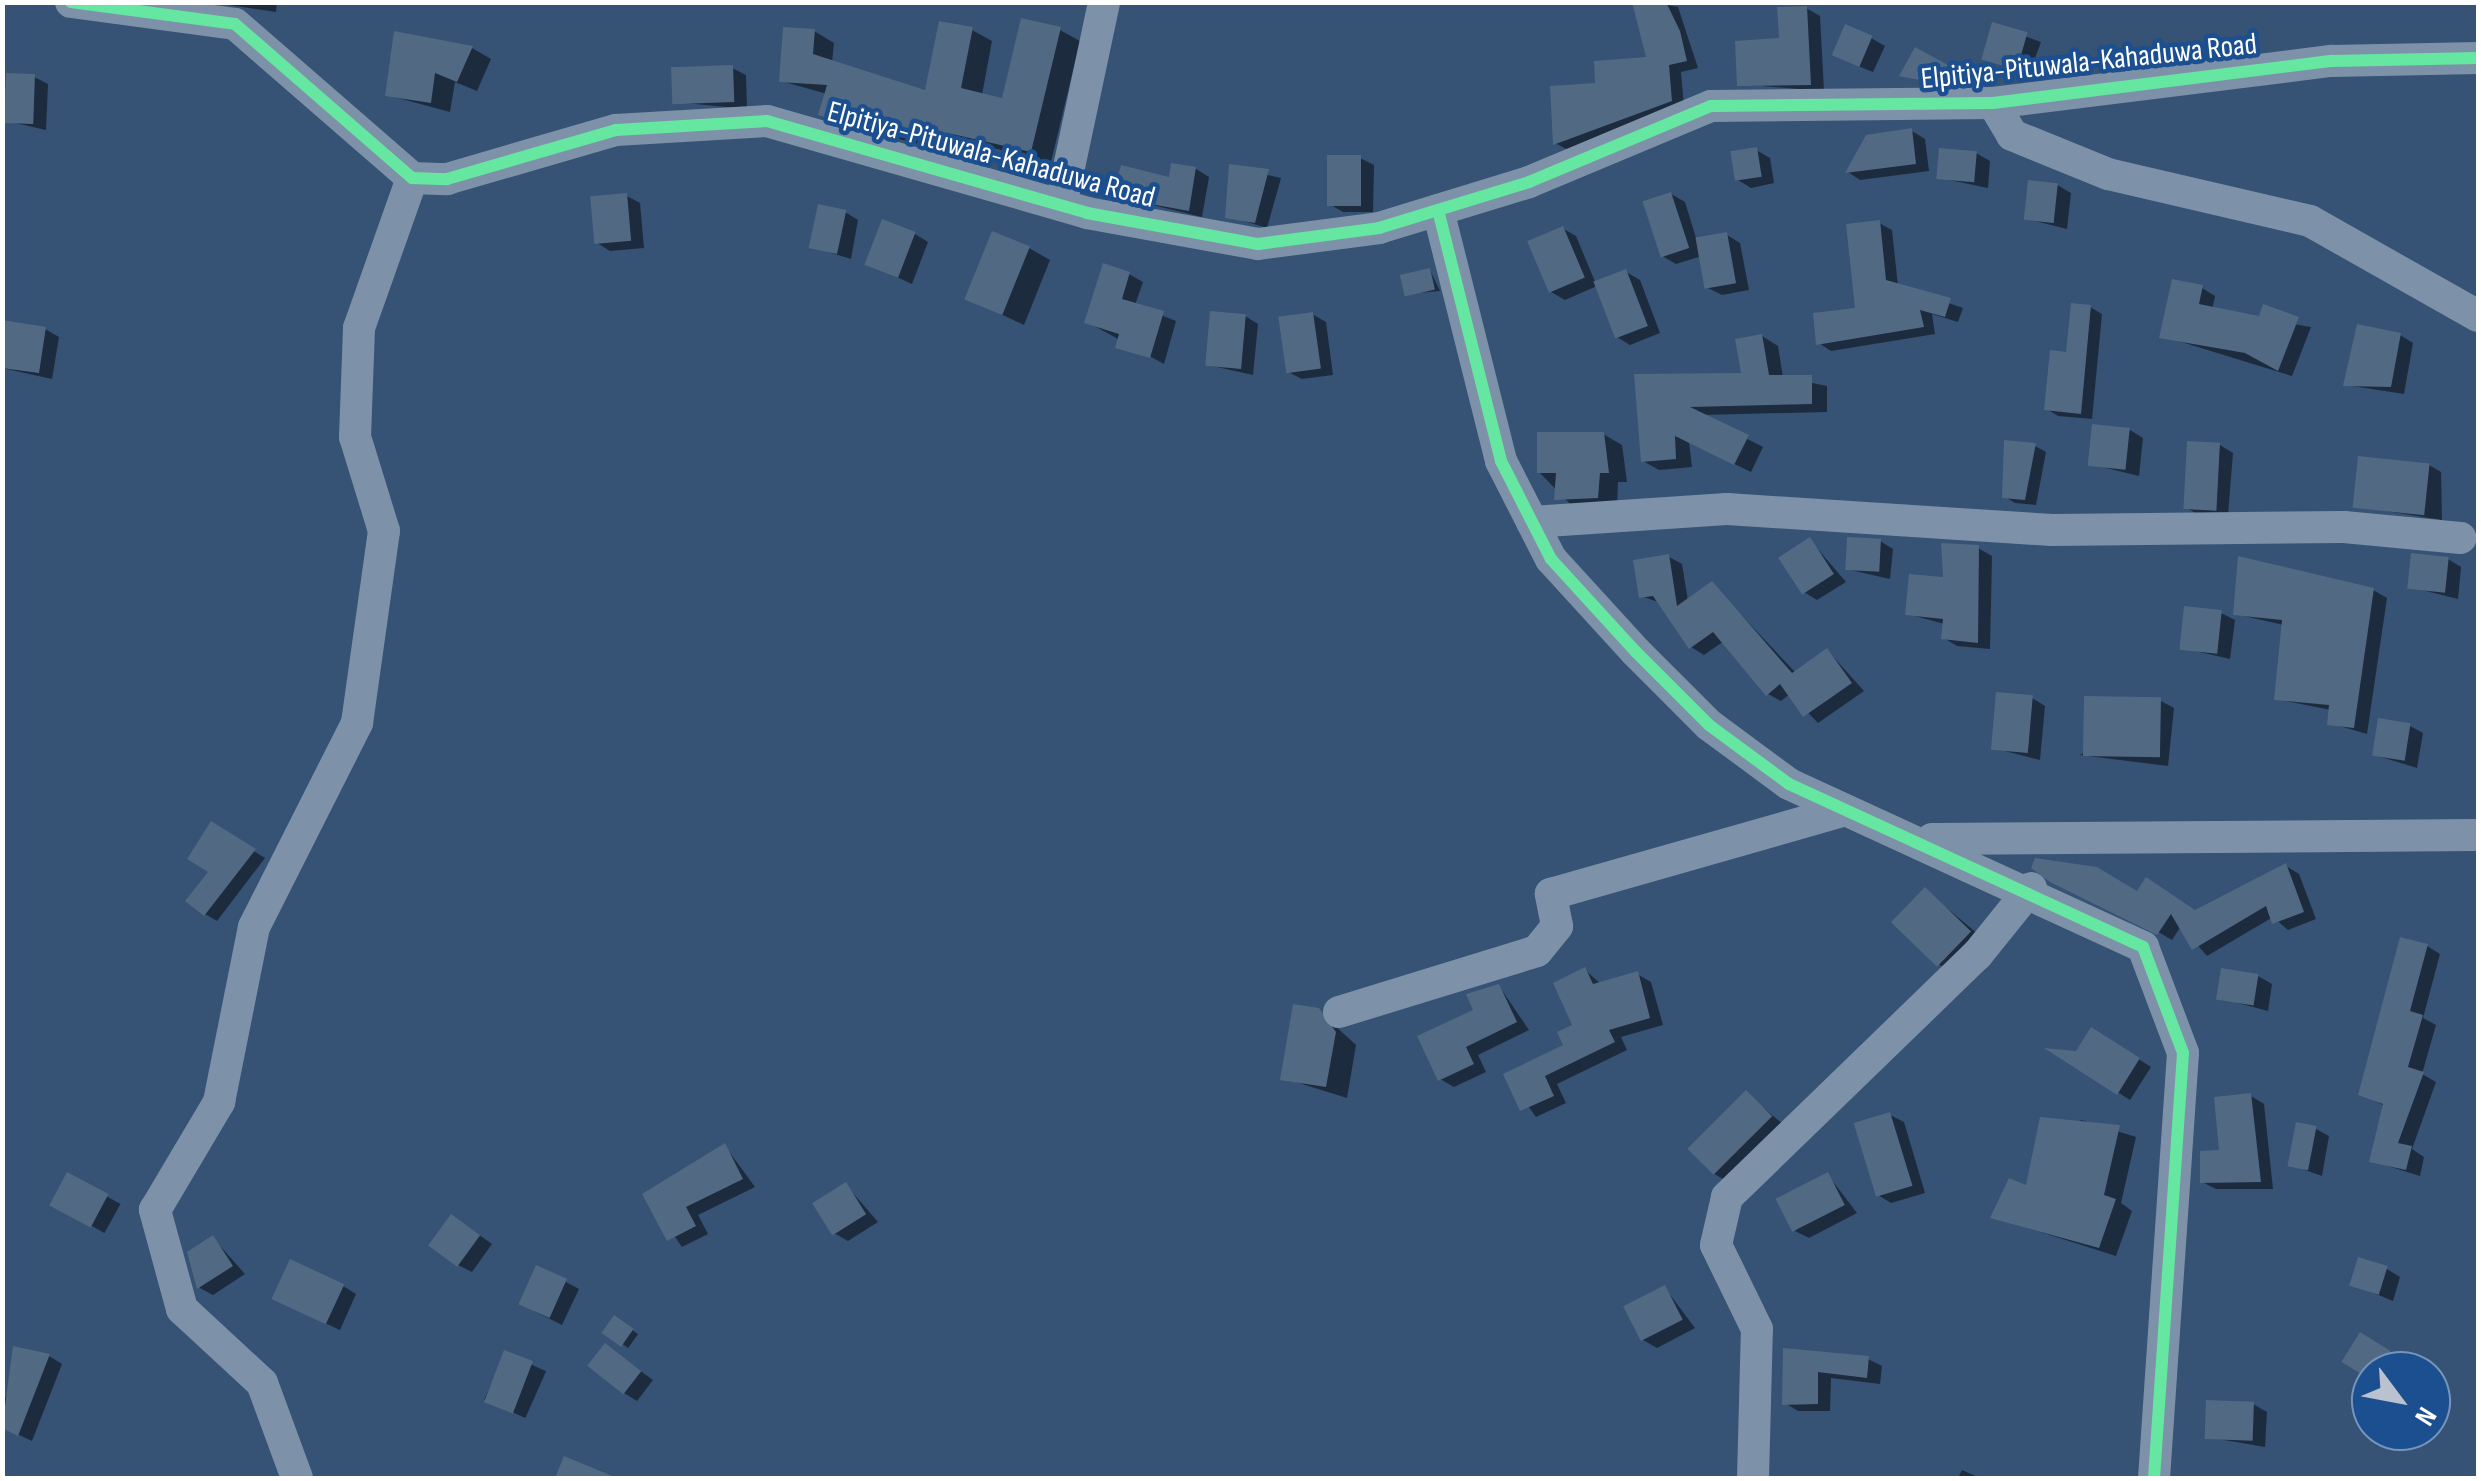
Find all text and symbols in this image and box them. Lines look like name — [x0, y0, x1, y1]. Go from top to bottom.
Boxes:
street label: Elpitiya-Pituwala-Kahaduwa Road — [1919, 26, 2259, 98]
street label: Elpitiya-Pituwala-Kahaduwa Road — [823, 94, 1159, 216]
north arrow — [2351, 1351, 2451, 1451]
text: N — [2407, 1401, 2443, 1431]

